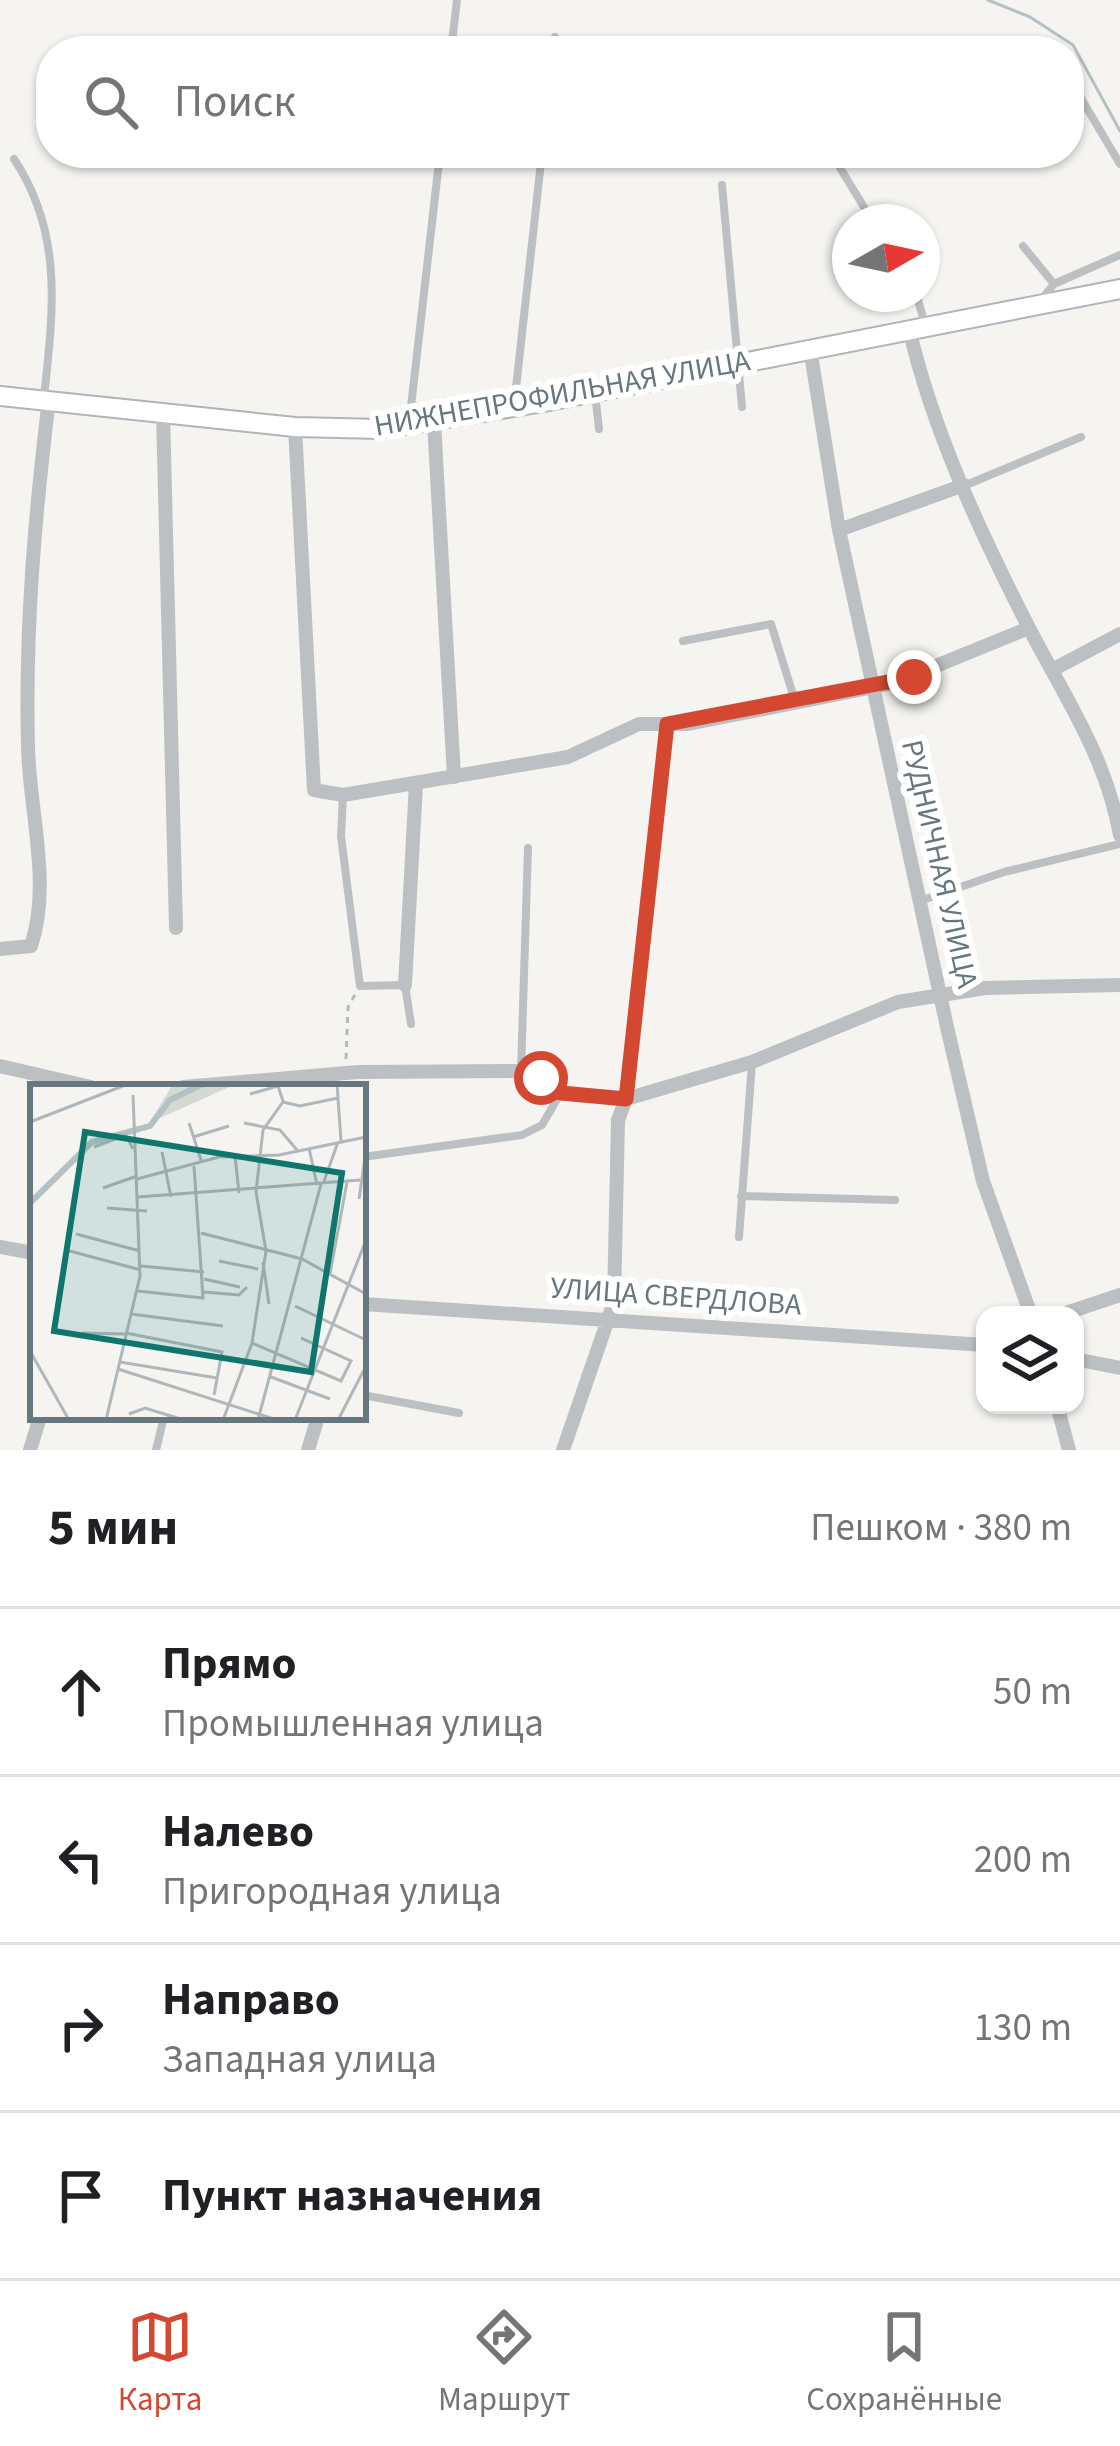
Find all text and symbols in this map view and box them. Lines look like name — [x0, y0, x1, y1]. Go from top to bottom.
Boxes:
search box — [36, 36, 1084, 168]
icon: search — [78, 69, 144, 135]
text: Поиск — [174, 70, 296, 134]
north arrow — [832, 204, 940, 312]
street label: НИЖНЕПРОФИЛЬНАЯ УЛИЦА — [371, 339, 754, 448]
route end — [887, 650, 941, 704]
street label: РУДНИЧНАЯ УЛИЦА — [890, 736, 989, 993]
route start — [514, 1051, 568, 1105]
inset map — [30, 1084, 366, 1420]
street label: УЛИЦА СВЕРДЛОВА — [549, 1266, 804, 1327]
map controls — [976, 1306, 1084, 1414]
button: layers — [976, 1306, 1084, 1414]
text: 5 мин — [48, 1492, 178, 1564]
text: Пешком · 380 m — [810, 1500, 1072, 1556]
text: Прямо — [162, 1632, 296, 1696]
icon: ahead — [48, 1659, 114, 1725]
text: 50 m — [993, 1664, 1072, 1720]
text: Промышленная улица — [162, 1696, 544, 1752]
text: Налево — [162, 1800, 314, 1864]
icon: left — [48, 1827, 114, 1893]
text: 200 m — [974, 1832, 1072, 1888]
text: Пригородная улица — [162, 1864, 502, 1920]
text: Направо — [162, 1968, 340, 2032]
icon: right — [48, 1995, 114, 2061]
text: 130 m — [974, 2000, 1072, 2056]
text: Западная улица — [162, 2032, 437, 2088]
icon: arrive — [48, 2163, 114, 2229]
text: Пункт назначения — [162, 2164, 542, 2228]
tab: Карта — [118, 2304, 202, 2423]
tab: Маршрут — [438, 2304, 571, 2423]
tab: Сохранённые — [806, 2304, 1002, 2423]

